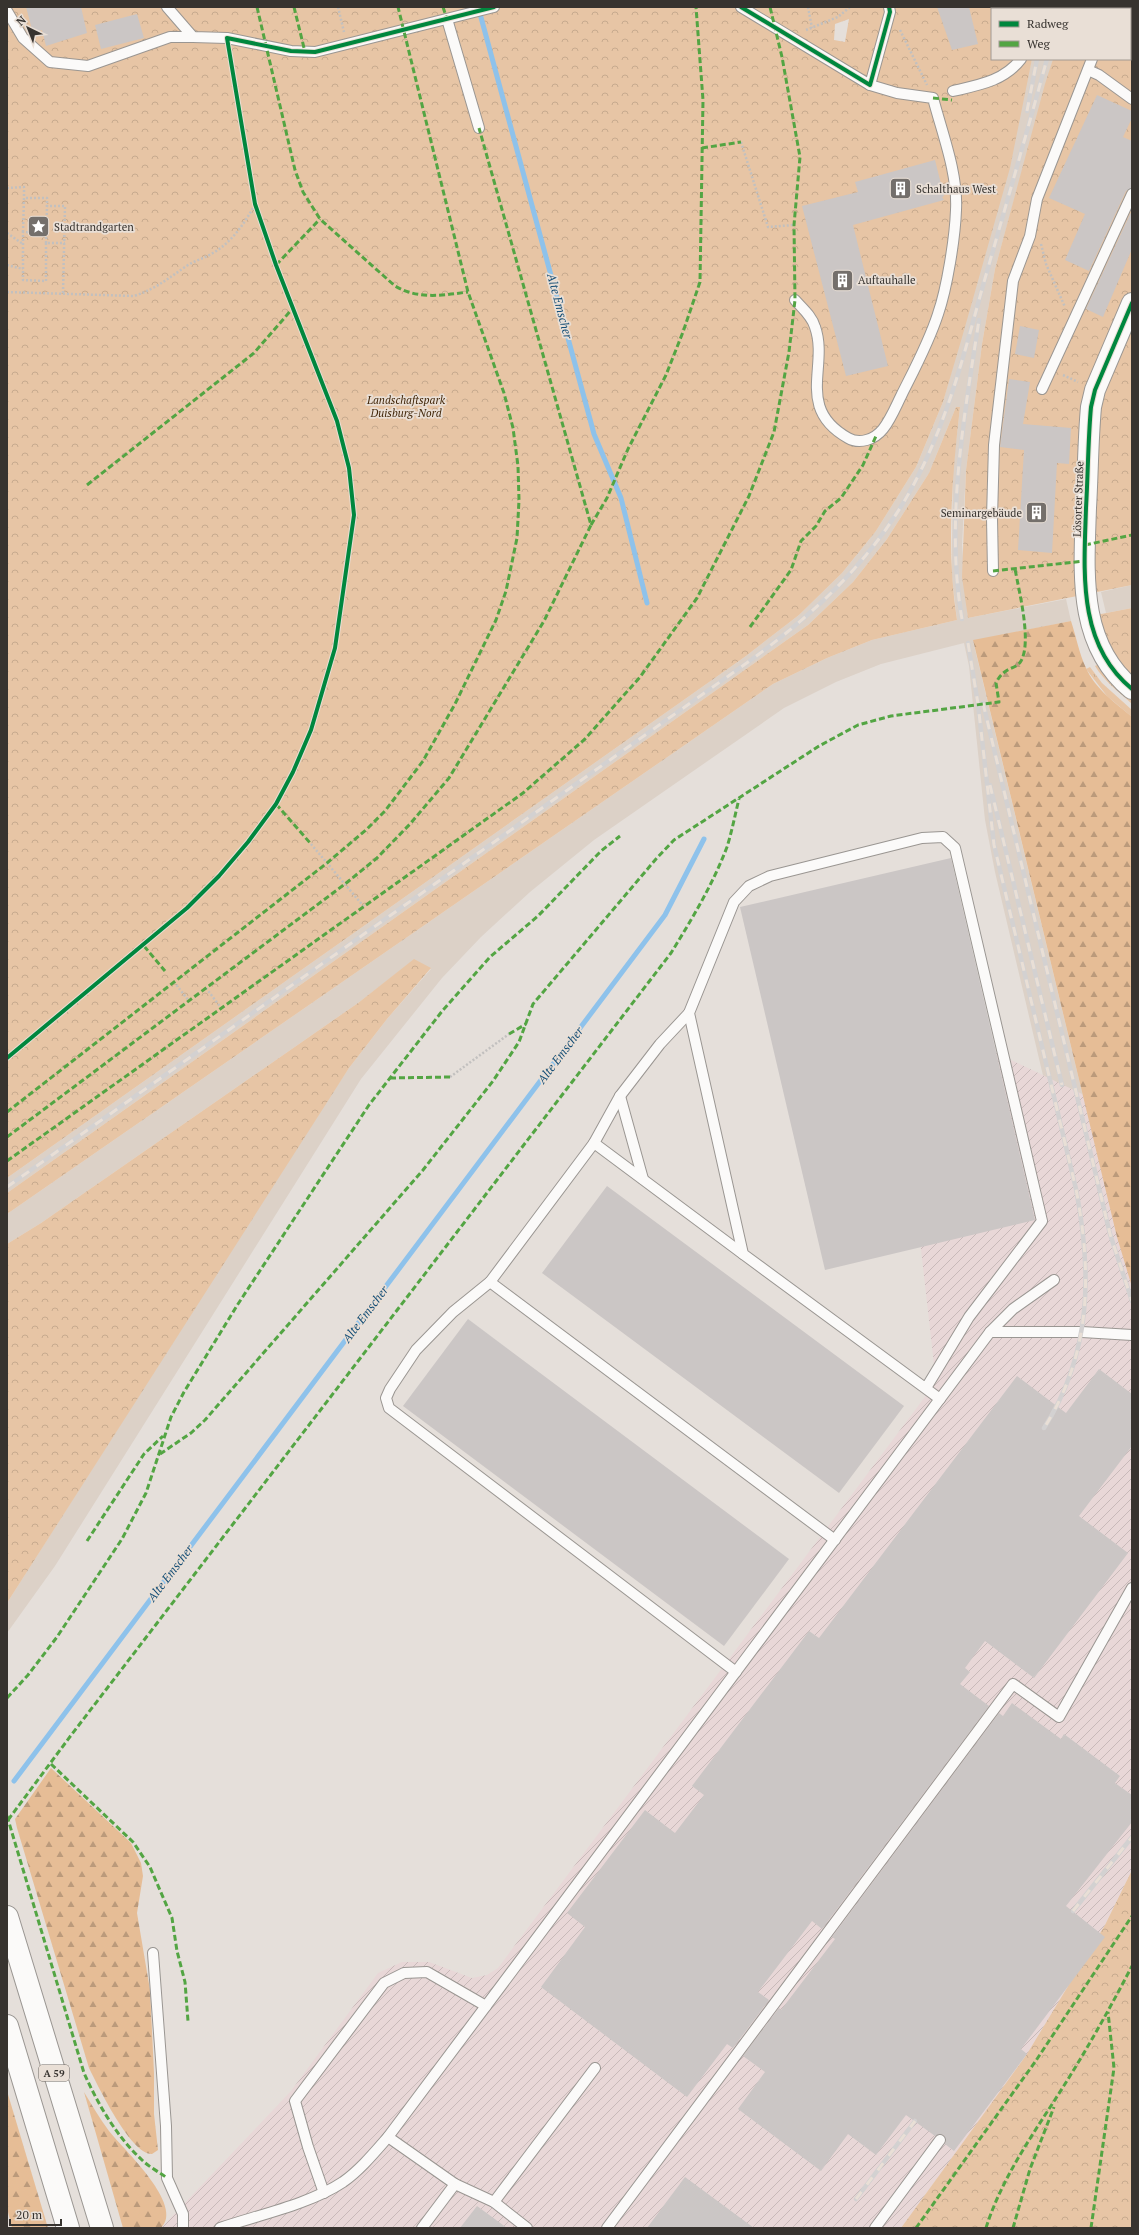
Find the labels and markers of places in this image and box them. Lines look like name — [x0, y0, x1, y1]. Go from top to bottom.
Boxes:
building icon: Schalthaus West — [887, 176, 913, 202]
place label: Schalthaus West — [916, 182, 996, 196]
place icon: Stadtrandgarten — [26, 214, 52, 240]
place label: Stadtrandgarten — [54, 220, 134, 234]
building icon: Auftauhalle — [830, 267, 856, 293]
place label: Auftauhalle — [858, 273, 916, 287]
building icon: Seminargebäude — [1024, 500, 1050, 526]
place label: Seminargebäude — [941, 506, 1022, 520]

